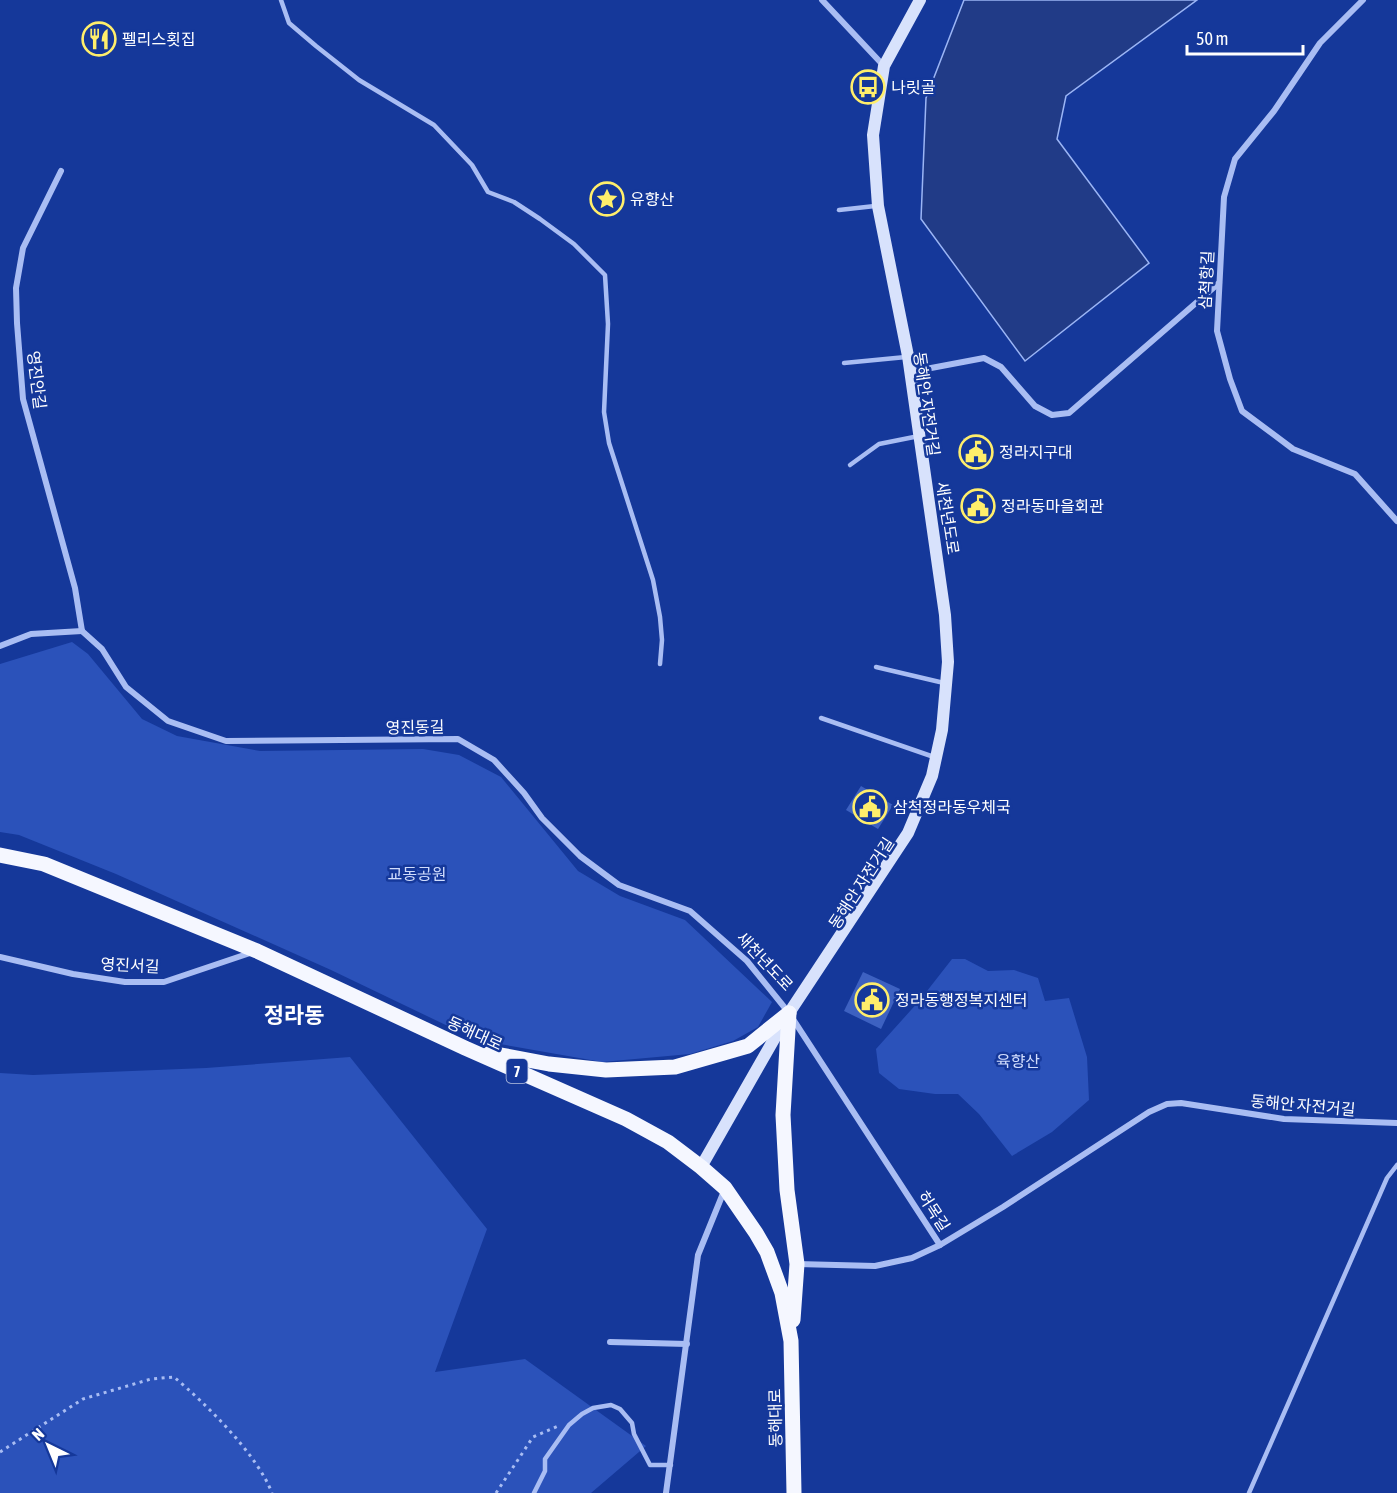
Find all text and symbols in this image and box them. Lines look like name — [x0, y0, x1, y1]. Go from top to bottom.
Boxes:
scale bar — [1187, 18, 1302, 56]
restaurant icon: 펠리스횟집 — [81, 21, 117, 57]
text: 50 m — [1196, 28, 1228, 49]
place label: 펠리스횟집 — [122, 30, 196, 48]
bus stop icon: 나릿골 — [850, 69, 886, 105]
place label: 나릿골 — [891, 78, 935, 96]
place icon: 유향산 — [589, 181, 625, 217]
place label: 유향산 — [630, 190, 674, 208]
street label: 삼척항길 — [1195, 250, 1217, 310]
street label: 영진안길 — [24, 350, 50, 410]
street label: 동해안 자전거길 — [911, 351, 943, 457]
public building icon: 정라지구대 — [958, 434, 994, 470]
place label: 정라지구대 — [999, 443, 1073, 461]
street label: 새천년도로 — [933, 480, 963, 556]
public building icon: 정라동마을회관 — [960, 488, 996, 524]
place label: 정라동마을회관 — [1001, 497, 1104, 515]
street label: 영진동길 — [385, 717, 445, 737]
public building icon: 삼척정라동우체국 — [852, 789, 888, 825]
place label: 삼척정라동우체국 — [893, 798, 1011, 816]
street label: 동해안 자전거길 — [825, 834, 897, 932]
park label: 교동공원 — [388, 865, 446, 883]
street label: 새천년도로 — [733, 928, 797, 994]
street label: 영진서길 — [100, 954, 160, 976]
public building icon: 정라동행정복지센터 — [854, 982, 890, 1018]
place label: 정라동행정복지센터 — [895, 991, 1027, 1009]
district label: 정라동 — [264, 1002, 324, 1028]
street label: 동해대로 — [444, 1013, 506, 1053]
park label: 육향산 — [996, 1052, 1040, 1070]
road number: 7 — [506, 1059, 528, 1083]
street label: 동해안 자전거길 — [1250, 1091, 1356, 1119]
street label: 허목길 — [914, 1188, 954, 1234]
street label: 동해대로 — [765, 1388, 785, 1448]
north arrow — [18, 1415, 78, 1475]
text: N — [28, 1424, 47, 1444]

